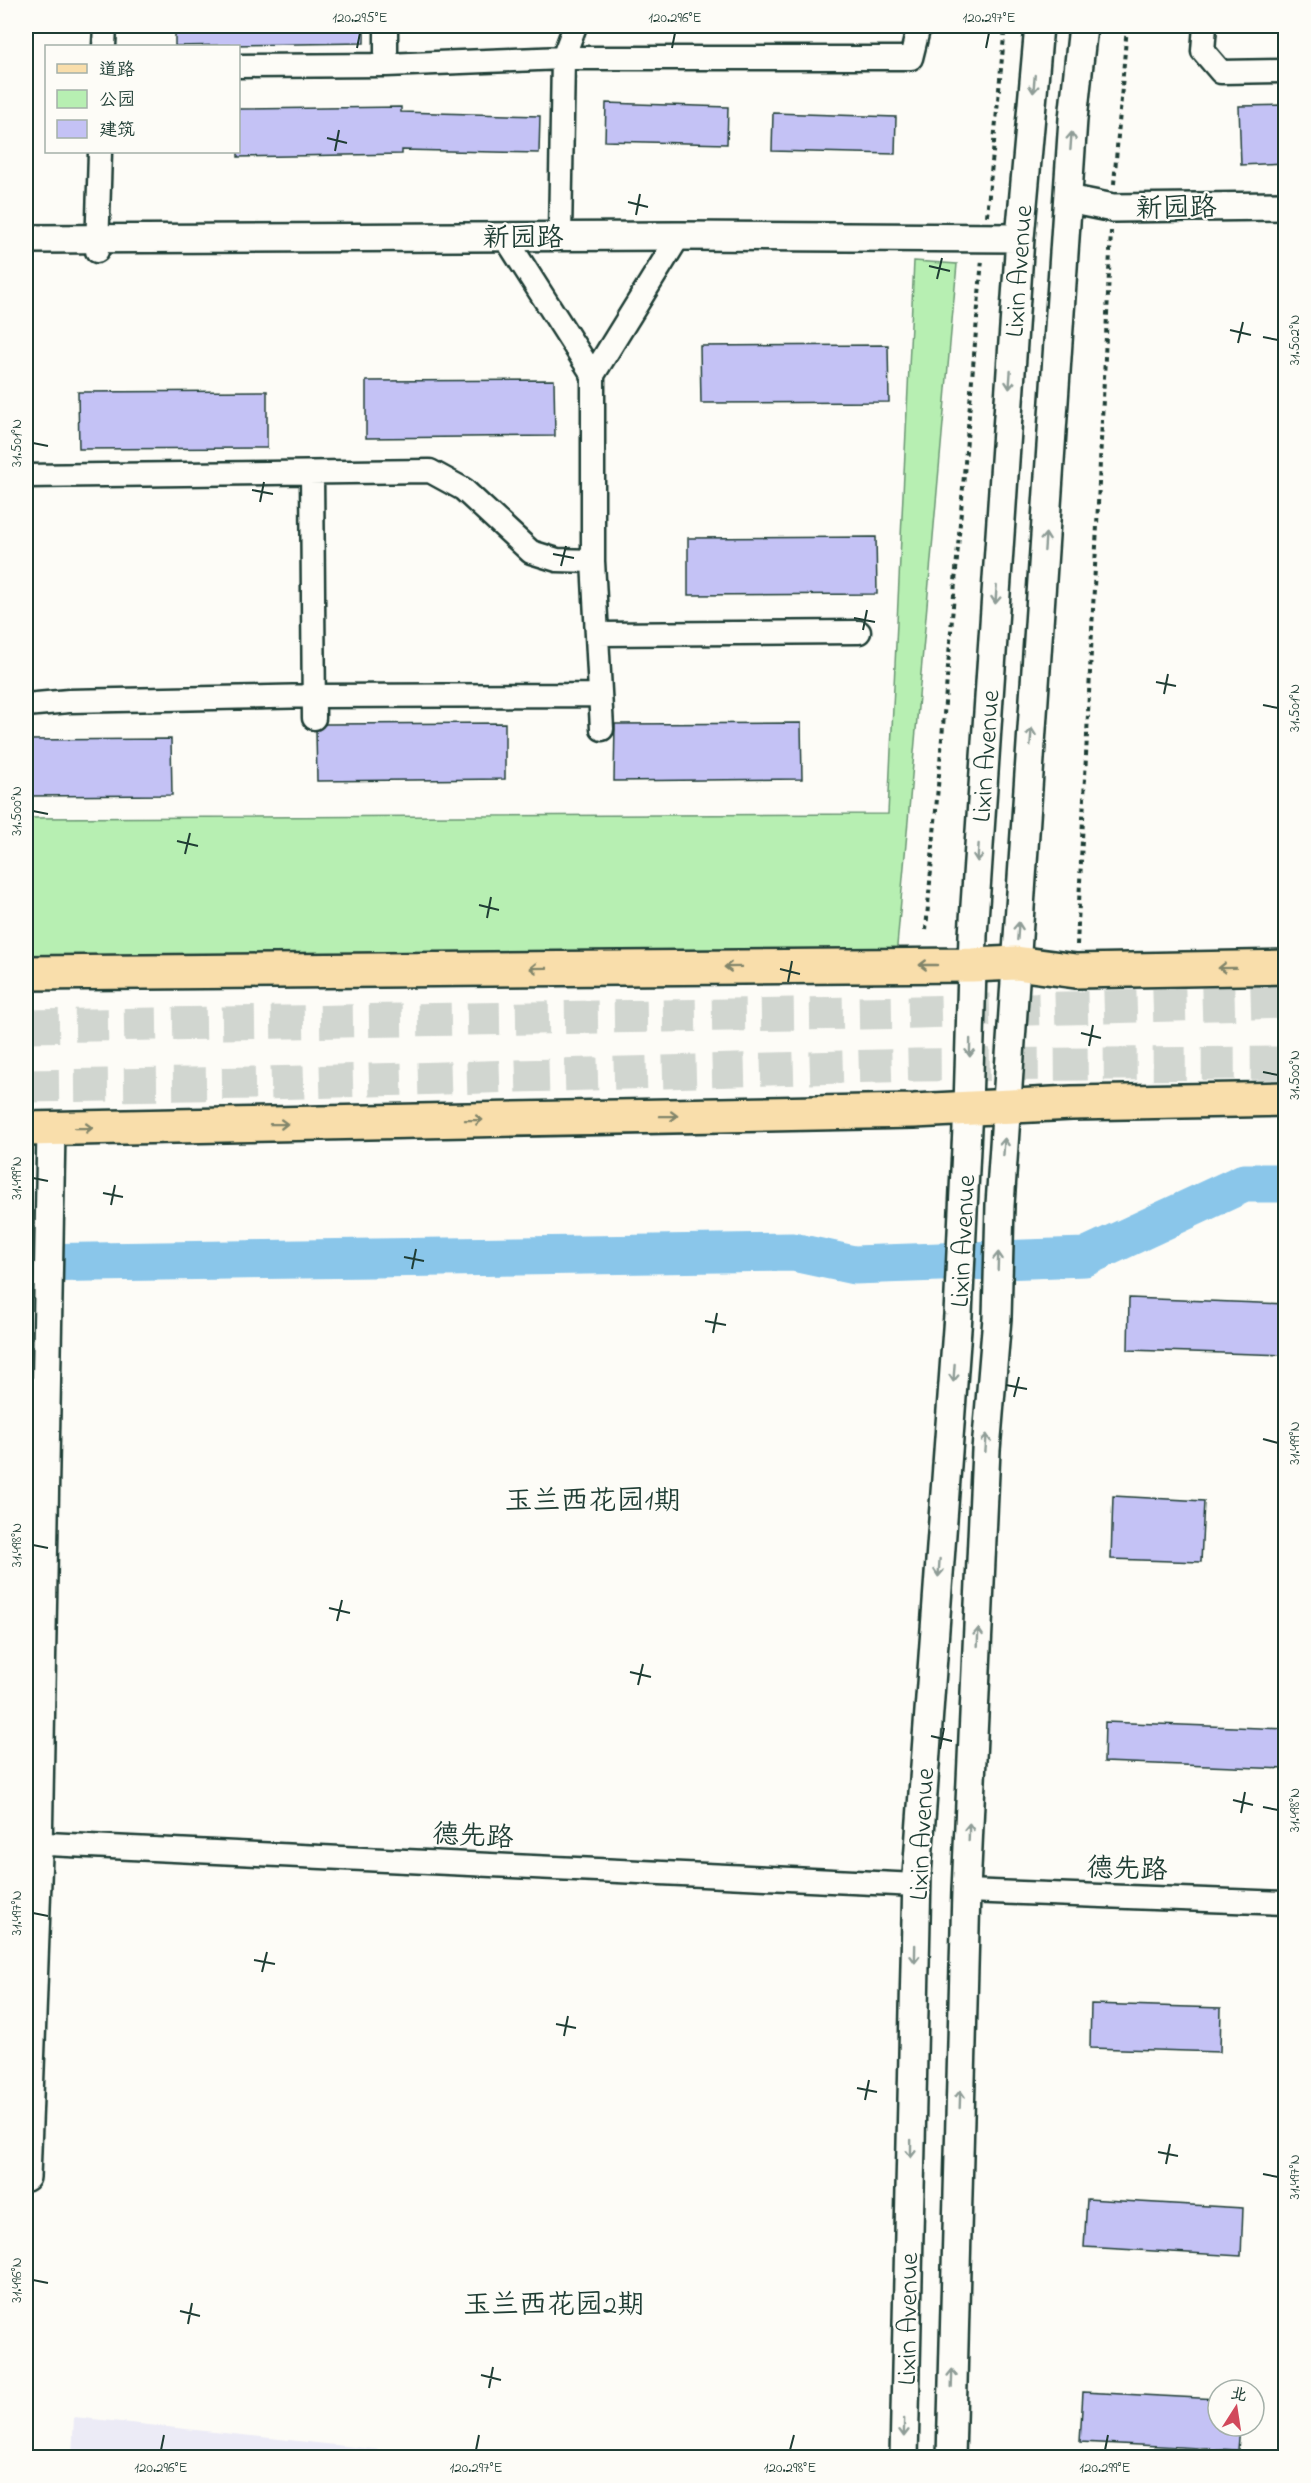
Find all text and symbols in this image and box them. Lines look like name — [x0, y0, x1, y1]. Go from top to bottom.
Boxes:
text: 120.295°E — [332, 7, 388, 29]
text: 120.296°E — [648, 7, 702, 29]
text: 120.297°E — [962, 7, 1016, 29]
legend — [45, 45, 240, 153]
text: 道路 — [99, 58, 135, 84]
one-way arrow — [1028, 73, 1039, 93]
text: 公园 — [99, 88, 135, 114]
text: 建筑 — [99, 118, 135, 144]
one-way arrow — [1066, 132, 1077, 152]
street label: 新园路 — [1135, 189, 1217, 230]
street label: Lixin Avenue — [996, 203, 1045, 339]
street label: 新园路 — [483, 220, 564, 259]
text: 31.502°N — [1284, 315, 1306, 365]
one-way arrow — [1004, 369, 1015, 389]
text: 31.501°N — [6, 419, 28, 467]
one-way arrow — [1039, 533, 1050, 553]
one-way arrow — [990, 585, 1001, 605]
text: 31.501°N — [1284, 684, 1306, 732]
street label: Lixin Avenue — [963, 688, 1012, 824]
one-way arrow — [1026, 727, 1037, 747]
text: 31.500°N — [6, 786, 28, 836]
one-way arrow — [973, 842, 984, 862]
one-way arrow — [1012, 922, 1023, 942]
one-way arrow — [918, 959, 938, 971]
one-way arrow — [723, 961, 743, 973]
one-way arrow — [1218, 962, 1238, 974]
one-way arrow — [528, 963, 548, 974]
one-way arrow — [964, 1037, 975, 1057]
text: 31.500°N — [1284, 1050, 1306, 1100]
one-way arrow — [658, 1110, 678, 1122]
one-way arrow — [463, 1114, 483, 1126]
one-way arrow — [268, 1118, 288, 1130]
one-way arrow — [73, 1122, 93, 1134]
one-way arrow — [999, 1137, 1010, 1157]
text: 31.499°N — [6, 1156, 28, 1200]
street label: Lixin Avenue — [942, 1173, 987, 1308]
one-way arrow — [993, 1252, 1004, 1272]
one-way arrow — [948, 1363, 959, 1383]
text: 31.499°N — [1284, 1421, 1306, 1465]
one-way arrow — [981, 1433, 992, 1453]
district label: 玉兰西花园1期 — [505, 1482, 681, 1523]
text: 31.498°N — [6, 1523, 28, 1567]
one-way arrow — [934, 1557, 945, 1577]
one-way arrow — [972, 1628, 983, 1648]
street label: Lixin Avenue — [901, 1766, 946, 1901]
text: 31.498°N — [1284, 1788, 1306, 1832]
street label: 德先路 — [431, 1816, 514, 1859]
one-way arrow — [964, 1823, 975, 1843]
street label: 德先路 — [1086, 1850, 1168, 1891]
text: 31.497°N — [6, 1890, 28, 1936]
one-way arrow — [910, 1944, 921, 1964]
one-way arrow — [955, 2090, 966, 2110]
one-way arrow — [905, 2138, 917, 2158]
text: 31.497°N — [1284, 2154, 1306, 2200]
street label: Lixin Avenue — [889, 2252, 930, 2386]
text: 31.496°N — [6, 2257, 28, 2303]
district label: 玉兰西花园2期 — [463, 2286, 645, 2327]
one-way arrow — [947, 2369, 958, 2389]
north arrow — [1206, 2378, 1266, 2438]
text: 北 — [1228, 2382, 1249, 2409]
one-way arrow — [898, 2417, 910, 2437]
text: 120.296°E — [134, 2457, 188, 2479]
text: 120.297°E — [449, 2457, 503, 2479]
text: 120.298°E — [764, 2457, 816, 2479]
text: 120.299°E — [1079, 2457, 1131, 2479]

